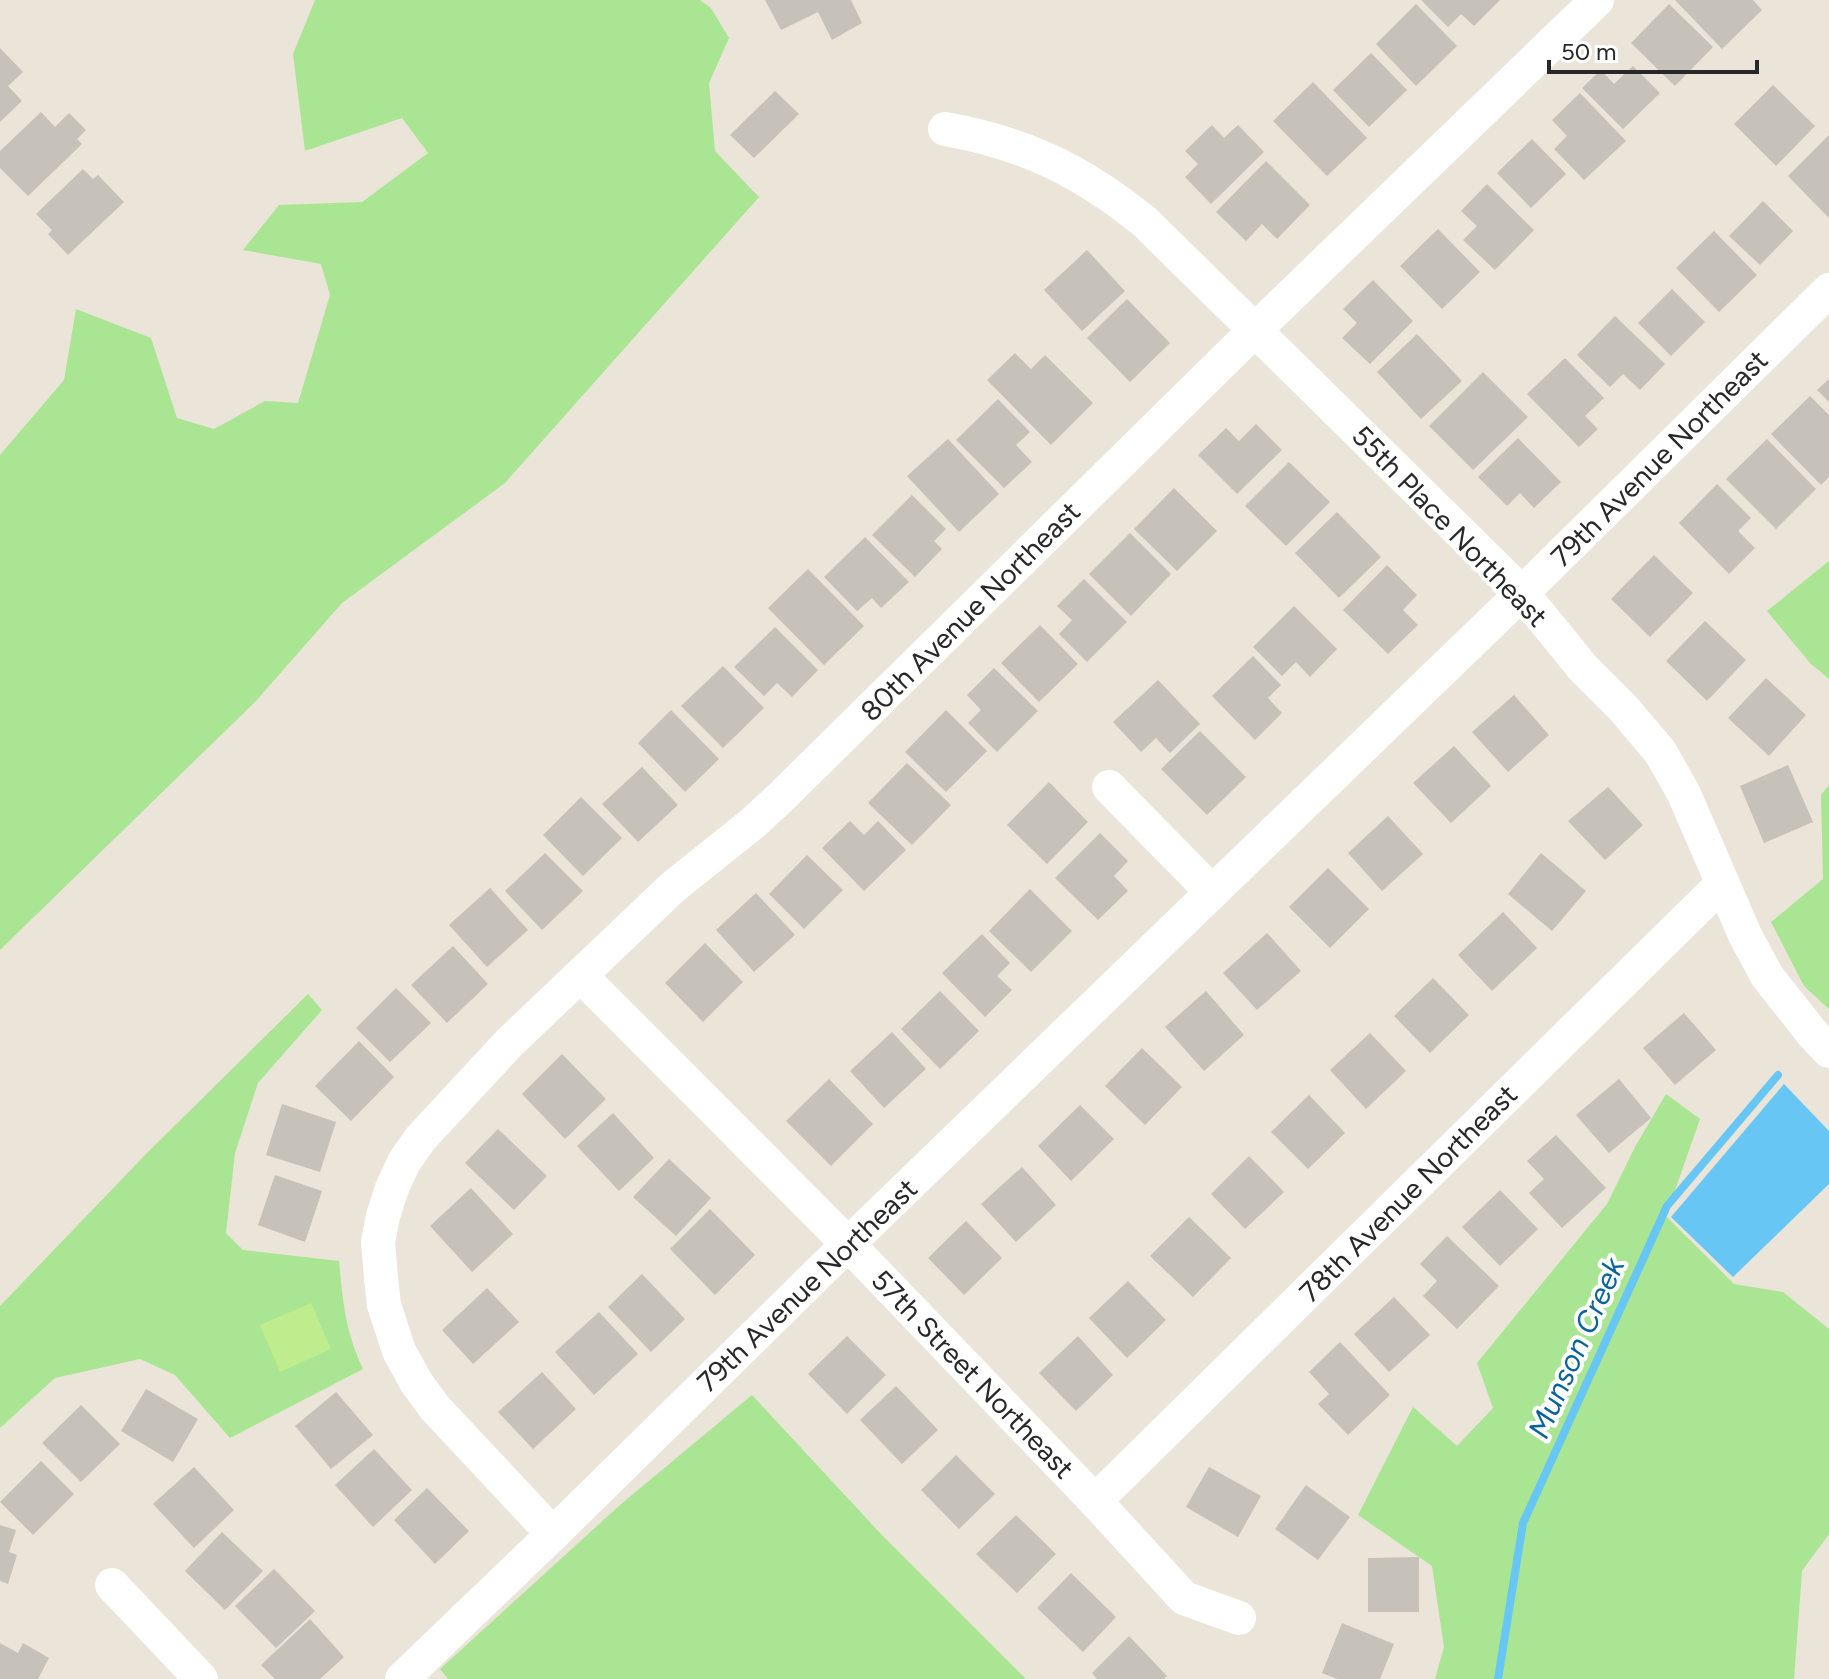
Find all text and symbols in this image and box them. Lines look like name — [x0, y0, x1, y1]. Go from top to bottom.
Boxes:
scale bar — [1549, 24, 1757, 74]
text: 50 m — [1561, 37, 1617, 66]
street label: 79th Avenue Northeast — [1544, 343, 1774, 573]
street label: 55th Place Northeast — [1345, 418, 1555, 634]
street label: 80th Avenue Northeast — [853, 494, 1087, 728]
street label: 78th Avenue Northeast — [1292, 1077, 1524, 1309]
street label: 79th Avenue Northeast — [690, 1171, 924, 1399]
water label: Munson Creek — [1520, 1251, 1633, 1444]
street label: 57th Street Northeast — [865, 1263, 1081, 1485]

